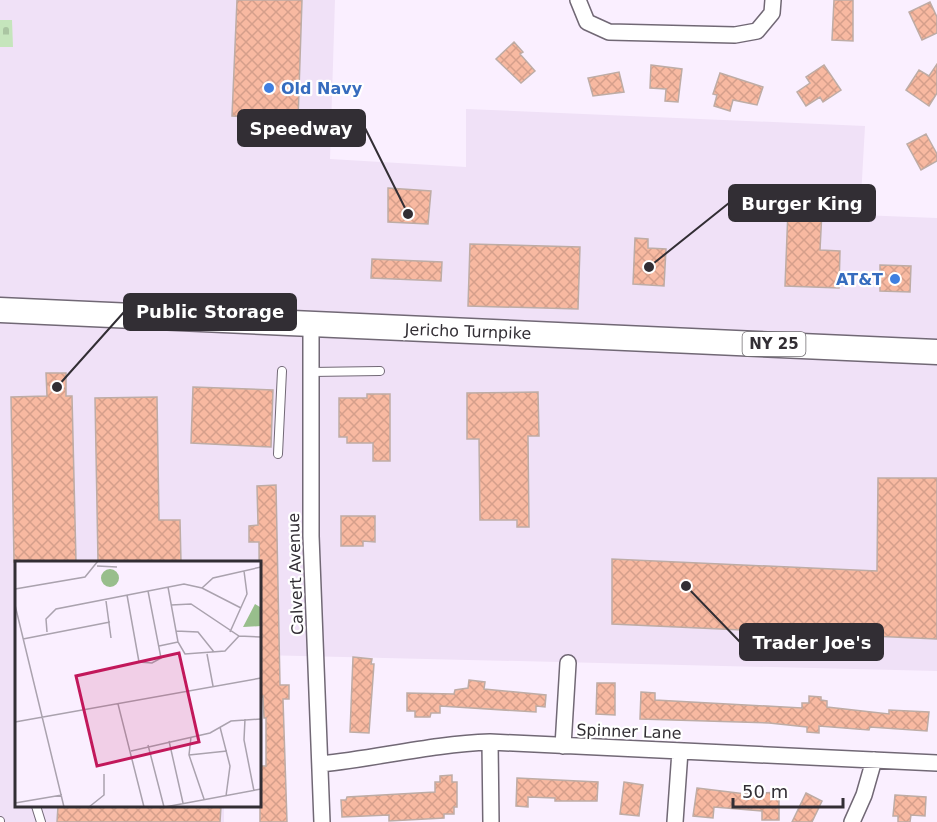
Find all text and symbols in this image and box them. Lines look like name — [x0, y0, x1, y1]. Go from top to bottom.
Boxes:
place label: Old Navy — [281, 79, 363, 98]
marker: Old Navy — [262, 81, 276, 95]
callout: Speedway — [238, 110, 365, 146]
text: Speedway — [249, 118, 353, 139]
callout: Burger King — [729, 185, 875, 221]
text: Burger King — [741, 193, 863, 214]
place label: AT&T — [836, 270, 883, 289]
marker: AT&T — [888, 272, 902, 286]
callout: Public Storage — [124, 294, 296, 330]
text: Public Storage — [136, 301, 284, 322]
street label: Jericho Turnpike — [403, 320, 532, 343]
road number: NY 25 — [742, 332, 806, 356]
street label: Calvert Avenue — [284, 513, 307, 635]
inset map — [15, 561, 261, 807]
callout: Trader Joe's — [740, 624, 883, 660]
text: Trader Joe's — [752, 632, 872, 653]
street label: Spinner Lane — [576, 720, 682, 743]
scale bar — [733, 771, 842, 809]
text: 50 m — [742, 781, 788, 802]

